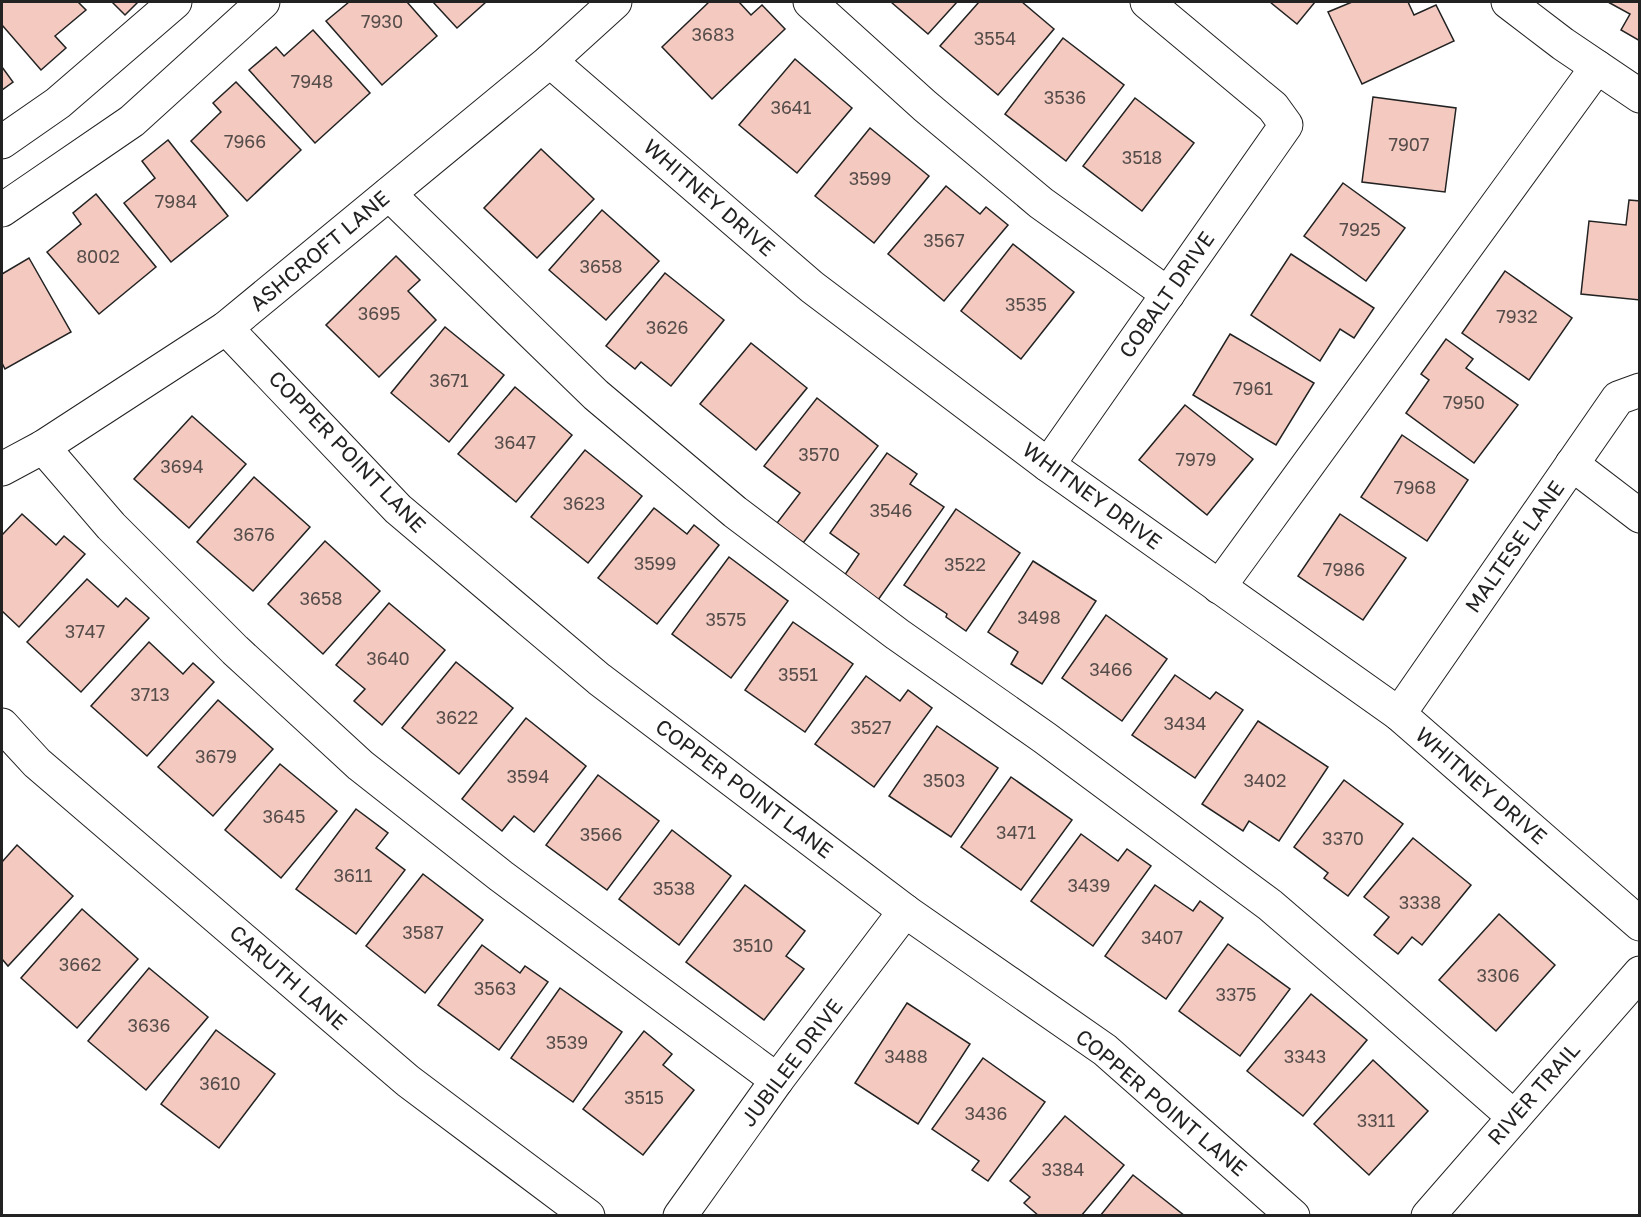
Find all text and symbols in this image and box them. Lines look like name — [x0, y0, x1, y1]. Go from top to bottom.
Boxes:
house number: 7930 — [361, 10, 403, 32]
house number: 3683 — [692, 23, 734, 45]
house number: 3554 — [974, 27, 1016, 49]
house number: 7948 — [291, 70, 333, 92]
house number: 3536 — [1044, 86, 1086, 108]
house number: 3641 — [770, 96, 812, 118]
house number: 7966 — [224, 130, 266, 152]
street label: WHITNEY DRIVE — [639, 133, 781, 261]
house number: 7907 — [1388, 133, 1430, 155]
house number: 3518 — [1122, 146, 1162, 168]
house number: 3599 — [849, 167, 891, 189]
street label: ASHCROFT LANE — [244, 184, 394, 316]
house number: 7984 — [155, 190, 197, 212]
house number: 7925 — [1339, 218, 1381, 240]
street label: COBALT DRIVE — [1113, 226, 1219, 363]
house number: 3567 — [923, 229, 965, 251]
house number: 8002 — [76, 245, 120, 267]
house number: 3658 — [580, 255, 622, 277]
house number: 3535 — [1005, 293, 1047, 315]
house number: 3695 — [358, 302, 400, 324]
house number: 7932 — [1496, 305, 1538, 327]
house number: 3626 — [646, 316, 688, 338]
street label: COPPER POINT LANE — [264, 365, 432, 538]
house number: 3671 — [429, 369, 469, 391]
house number: 7961 — [1233, 377, 1273, 399]
house number: 7950 — [1443, 391, 1485, 413]
house number: 3647 — [494, 431, 536, 453]
street label: WHITNEY DRIVE — [1018, 436, 1167, 554]
house number: 3570 — [798, 443, 840, 465]
house number: 7979 — [1176, 448, 1216, 470]
house number: 3694 — [160, 455, 204, 477]
street label: MALTESE LANE — [1459, 475, 1569, 617]
house number: 7968 — [1394, 476, 1436, 498]
house number: 3623 — [563, 492, 605, 514]
house number: 3546 — [870, 499, 912, 521]
house number: 3676 — [233, 523, 275, 545]
house number: 3599 — [634, 552, 676, 574]
house number: 3522 — [944, 553, 986, 575]
house number: 7986 — [1323, 558, 1365, 580]
house number: 3658 — [300, 587, 342, 609]
house number: 3498 — [1017, 606, 1061, 628]
house number: 3575 — [706, 608, 746, 630]
house number: 3747 — [65, 620, 105, 642]
house number: 3640 — [366, 647, 410, 669]
house number: 3466 — [1089, 658, 1133, 680]
house number: 3551 — [778, 663, 818, 685]
house number: 3713 — [130, 683, 170, 705]
house number: 3622 — [436, 706, 478, 728]
house number: 3434 — [1163, 712, 1207, 734]
street label: COPPER POINT LANE — [651, 713, 838, 863]
house number: 3527 — [851, 716, 891, 738]
street label: WHITNEY DRIVE — [1411, 721, 1553, 849]
house number: 3679 — [195, 745, 237, 767]
house number: 3594 — [507, 765, 549, 787]
house number: 3503 — [923, 769, 965, 791]
house number: 3402 — [1243, 769, 1287, 791]
house number: 3645 — [263, 805, 305, 827]
house number: 3471 — [996, 821, 1036, 843]
house number: 3566 — [580, 823, 622, 845]
house number: 3370 — [1322, 827, 1364, 849]
house number: 3611 — [334, 864, 373, 886]
house number: 3439 — [1068, 874, 1110, 896]
house number: 3538 — [653, 877, 695, 899]
house number: 3338 — [1399, 891, 1441, 913]
street label: CARUTH LANE — [225, 919, 353, 1035]
house number: 3587 — [402, 921, 444, 943]
house number: 3407 — [1141, 926, 1183, 948]
house number: 3510 — [733, 934, 773, 956]
house number: 3662 — [59, 953, 101, 975]
house number: 3306 — [1476, 964, 1520, 986]
house number: 3563 — [474, 977, 516, 999]
house number: 3375 — [1215, 983, 1257, 1005]
street label: JUBILEE DRIVE — [735, 993, 848, 1131]
house number: 3636 — [128, 1014, 170, 1036]
street label: COPPER POINT LANE — [1071, 1023, 1252, 1181]
house number: 3539 — [546, 1031, 588, 1053]
street label: RIVER TRAIL — [1482, 1037, 1585, 1150]
house number: 3488 — [884, 1045, 928, 1067]
house number: 3343 — [1284, 1045, 1326, 1067]
house number: 3610 — [199, 1072, 241, 1094]
house number: 3515 — [624, 1086, 664, 1108]
house number: 3436 — [965, 1102, 1007, 1124]
house number: 3311 — [1357, 1109, 1396, 1131]
house number: 3384 — [1041, 1158, 1085, 1180]

